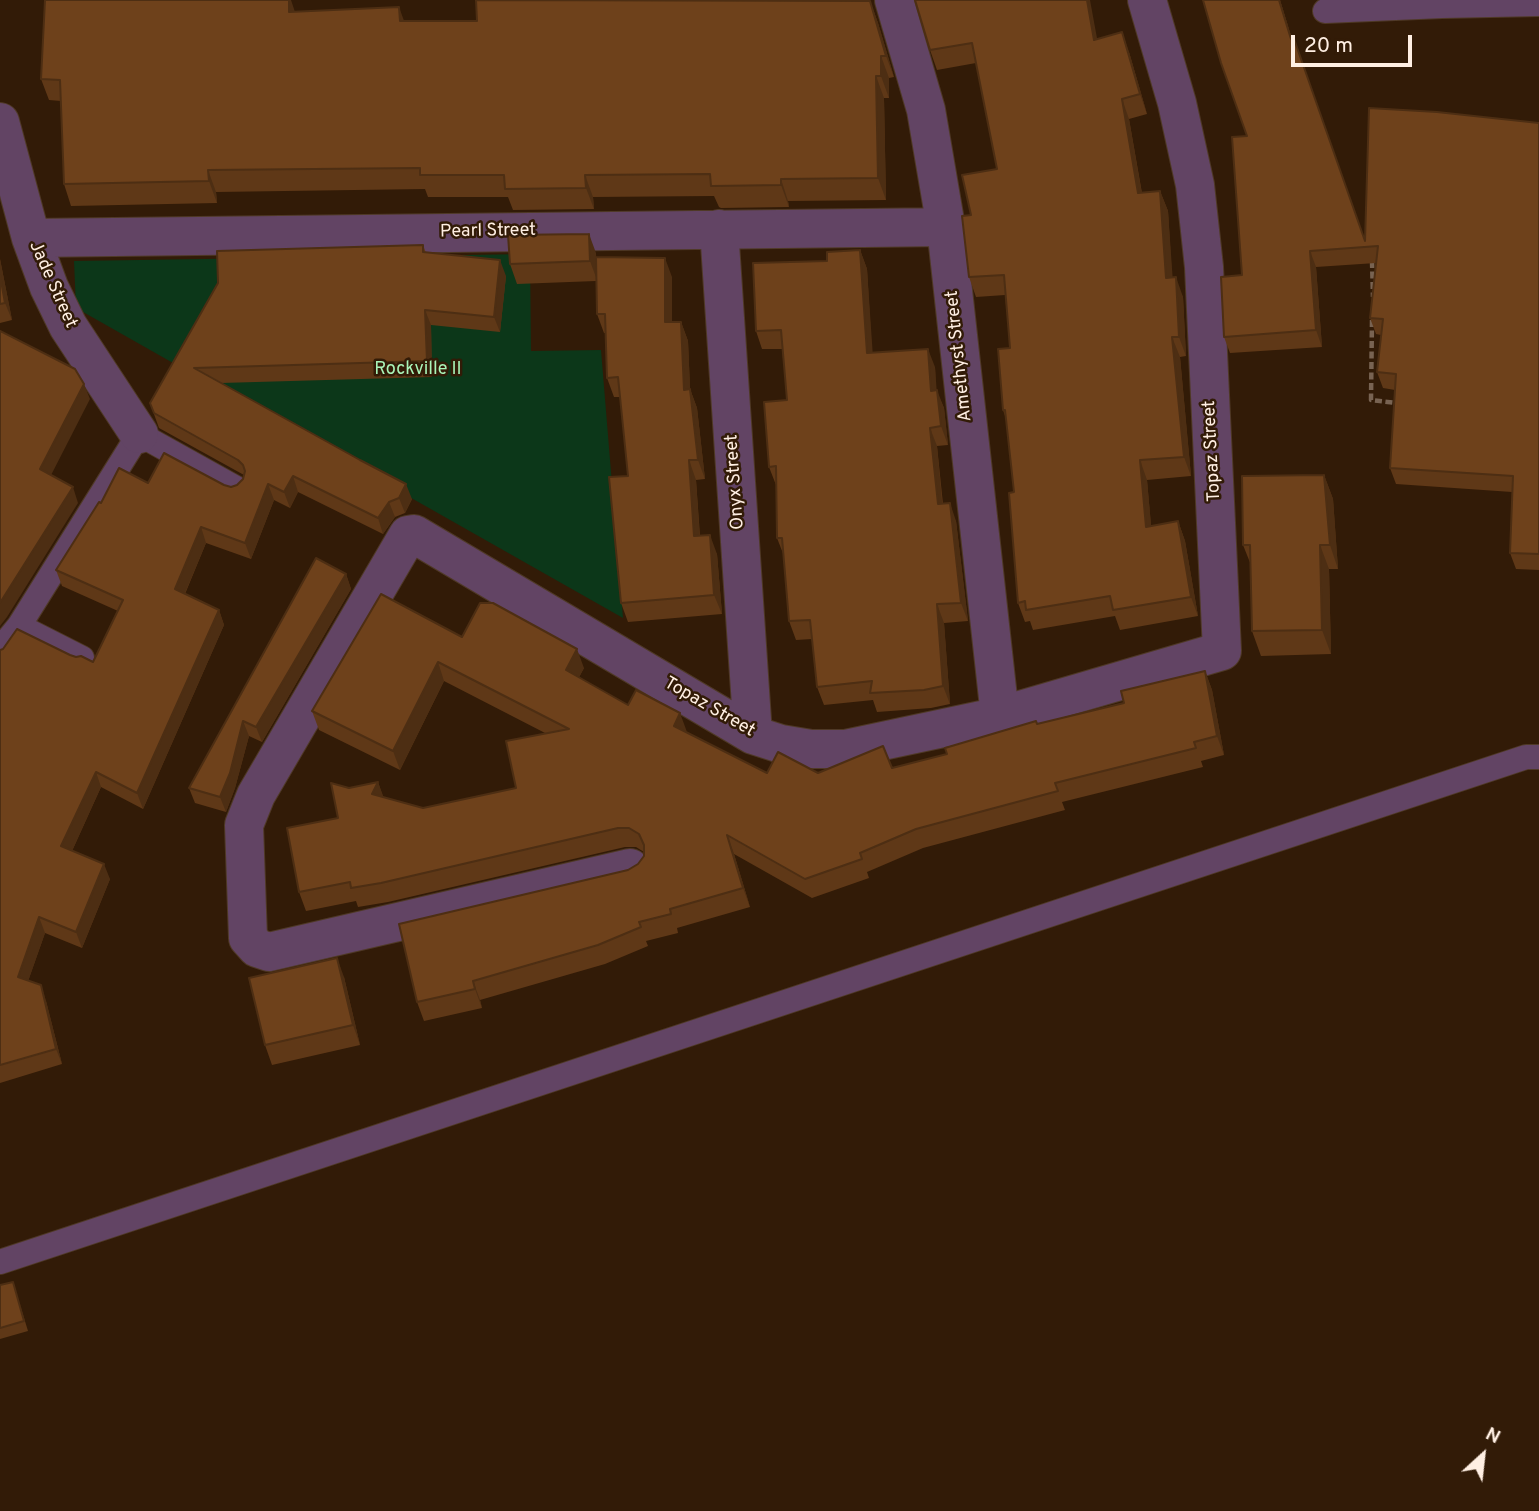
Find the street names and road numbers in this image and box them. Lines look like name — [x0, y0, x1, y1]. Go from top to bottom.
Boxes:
street label: Pearl Street — [440, 220, 536, 244]
street label: Jade Street — [23, 238, 81, 332]
street label: Amethyst Street — [942, 289, 978, 423]
street label: Topaz Street — [1200, 400, 1226, 502]
street label: Onyx Street — [722, 434, 750, 530]
street label: Topaz Street — [660, 673, 758, 743]

